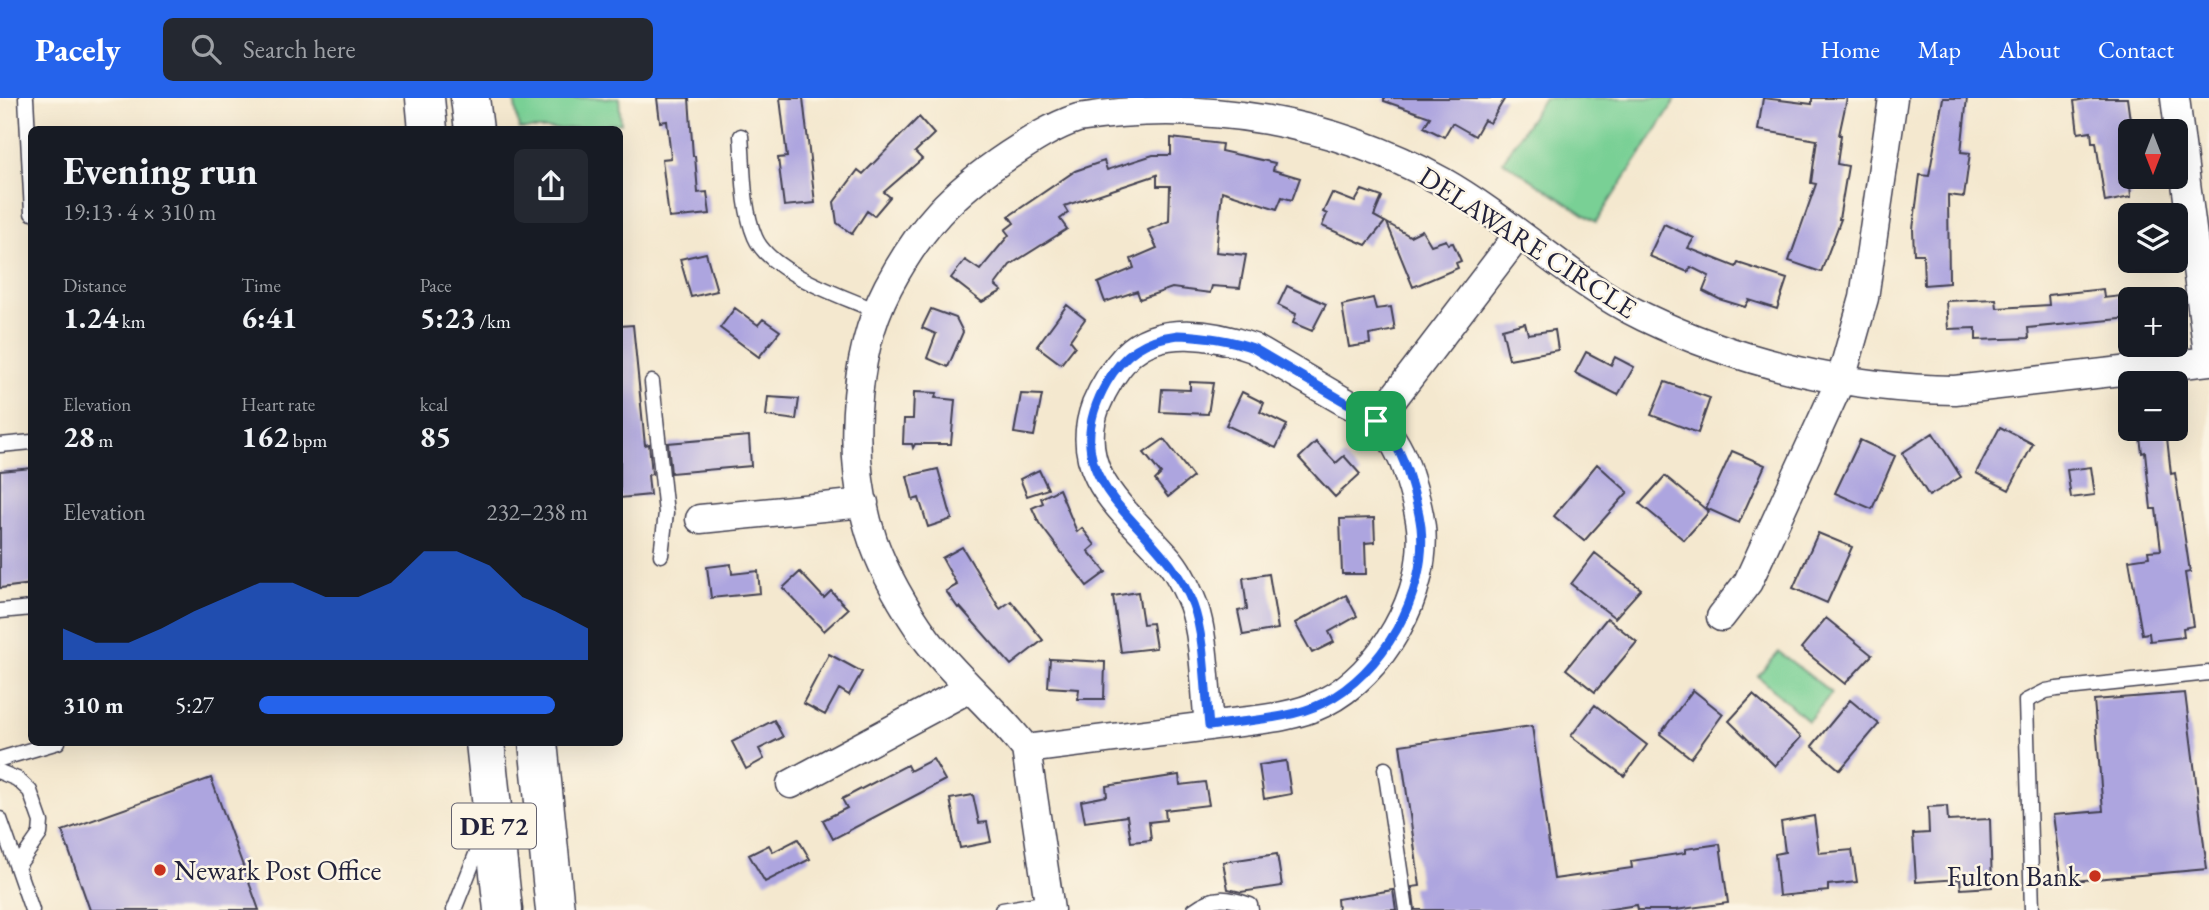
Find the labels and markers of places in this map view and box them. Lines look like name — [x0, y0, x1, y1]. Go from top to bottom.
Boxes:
pin — [1346, 391, 1406, 451]
place label: Newark Post Office — [174, 852, 381, 888]
place label: Fulton Bank — [1947, 858, 2082, 894]
marker: Newark Post Office — [152, 862, 168, 878]
marker: Fulton Bank — [2087, 868, 2103, 884]

